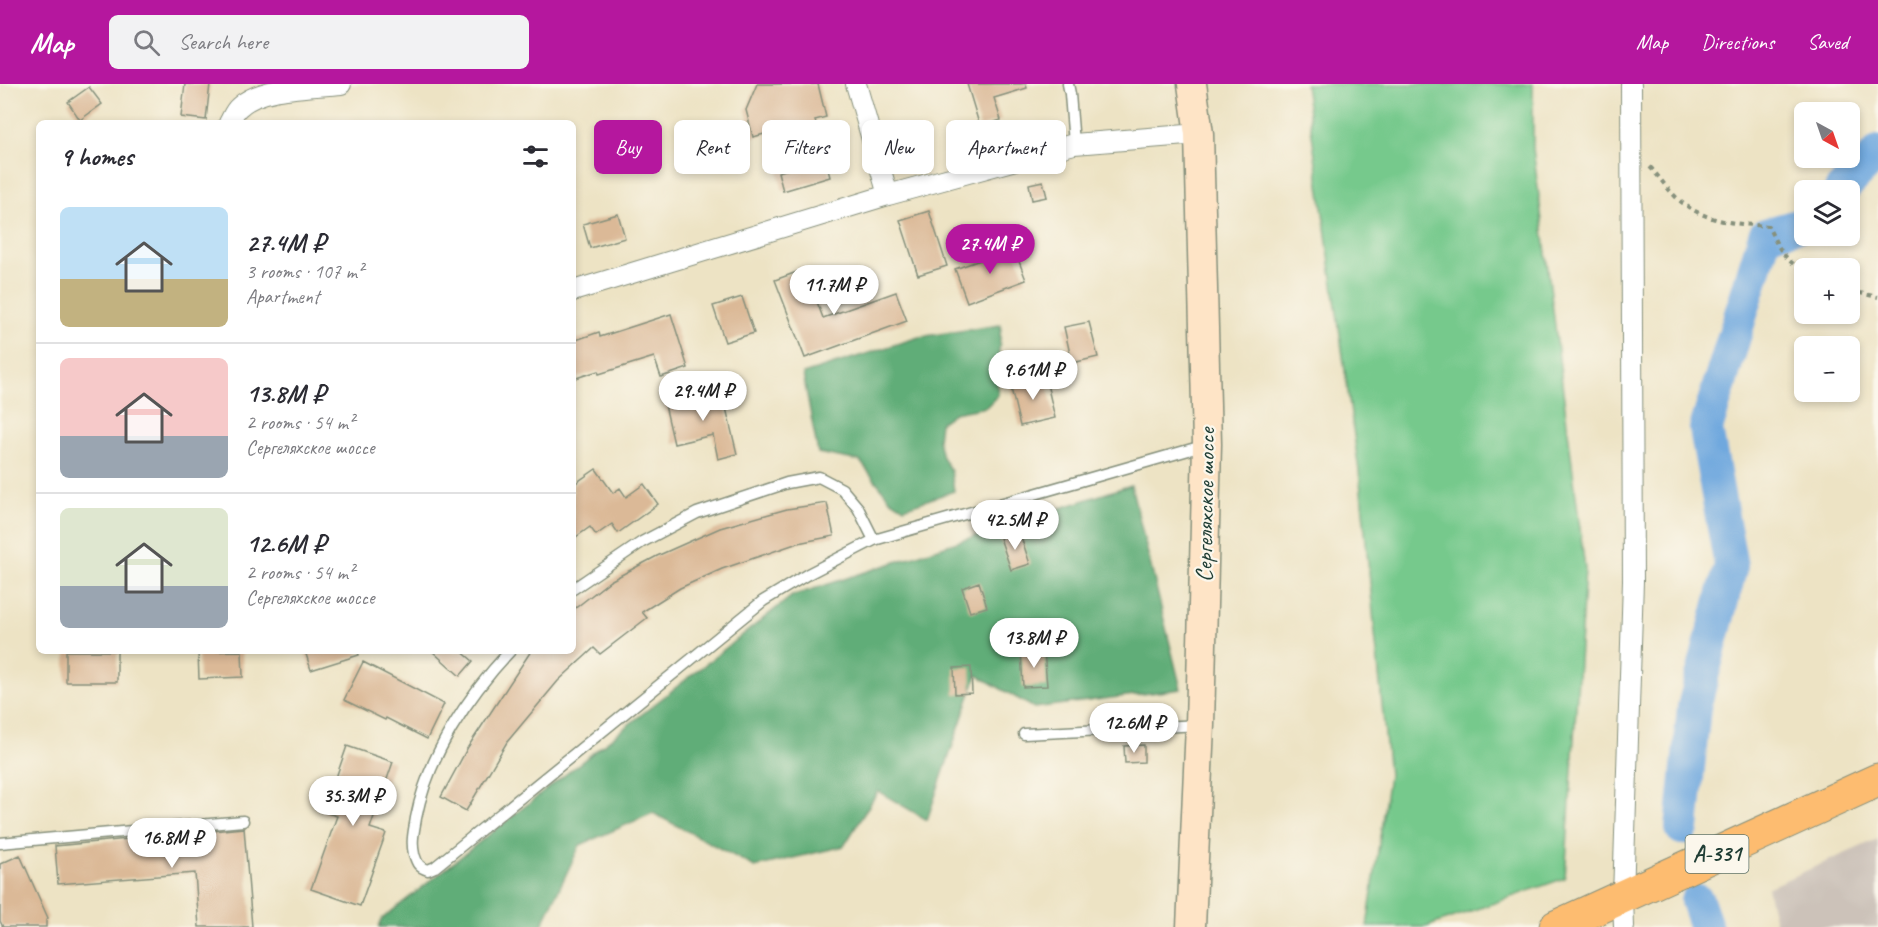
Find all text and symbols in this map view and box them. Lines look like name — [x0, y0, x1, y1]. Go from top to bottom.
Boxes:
search box — [109, 15, 529, 69]
text: Map — [30, 25, 73, 60]
icon: search — [130, 26, 163, 59]
text: Search here — [178, 28, 268, 56]
text: Map — [1636, 29, 1668, 55]
text: Directions — [1701, 29, 1774, 55]
text: Saved — [1807, 29, 1848, 55]
north arrow — [1794, 102, 1860, 168]
map controls — [1794, 102, 1860, 402]
chip: Buy — [594, 120, 662, 174]
chip: Rent — [674, 120, 750, 174]
chip: Filters — [762, 120, 850, 174]
chip: New — [862, 120, 934, 174]
chip: Apartment — [946, 120, 1066, 174]
text: 9 homes — [60, 140, 133, 173]
icon: filters — [519, 140, 552, 173]
button: layers — [1794, 180, 1860, 246]
pin: 27.4M ₽ — [935, 224, 1045, 275]
text: 27.4M ₽ — [246, 226, 325, 259]
icon: home — [108, 231, 180, 303]
text: 27.4M ₽ — [960, 231, 1020, 256]
button: + — [1794, 258, 1860, 324]
text: 3 rooms · 107 m² — [246, 259, 363, 284]
pin: 11.7M ₽ — [779, 265, 889, 316]
text: 11.7M ₽ — [804, 272, 864, 297]
text: Apartment — [246, 284, 319, 309]
button: − — [1794, 336, 1860, 402]
pin: 9.61M ₽ — [978, 350, 1088, 401]
text: 9.61M ₽ — [1003, 357, 1063, 382]
pin: 29.4M ₽ — [648, 371, 758, 422]
text: 13.8M ₽ — [246, 377, 325, 410]
text: 29.4M ₽ — [673, 378, 733, 403]
icon: home — [108, 382, 180, 454]
text: 2 rooms · 54 m² — [246, 410, 354, 435]
street label: Сергеляхское шоссе — [1189, 425, 1221, 582]
text: Сергеляхское шоссе — [246, 435, 375, 460]
pin: 42.5M ₽ — [960, 500, 1070, 551]
text: 42.5M ₽ — [985, 507, 1045, 532]
text: 12.6M ₽ — [246, 527, 325, 560]
icon: home — [108, 532, 180, 604]
text: 2 rooms · 54 m² — [246, 560, 354, 585]
text: Сергеляхское шоссе — [246, 585, 375, 610]
pin: 13.8M ₽ — [979, 618, 1089, 669]
text: 13.8M ₽ — [1004, 625, 1064, 650]
pin: 12.6M ₽ — [1079, 703, 1189, 754]
text: 12.6M ₽ — [1103, 710, 1165, 735]
pin: 35.3M ₽ — [298, 776, 408, 827]
text: 35.3M ₽ — [323, 783, 383, 808]
pin: 16.8M ₽ — [117, 818, 227, 869]
text: 16.8M ₽ — [141, 825, 203, 850]
road number: А-331 — [1686, 835, 1748, 873]

